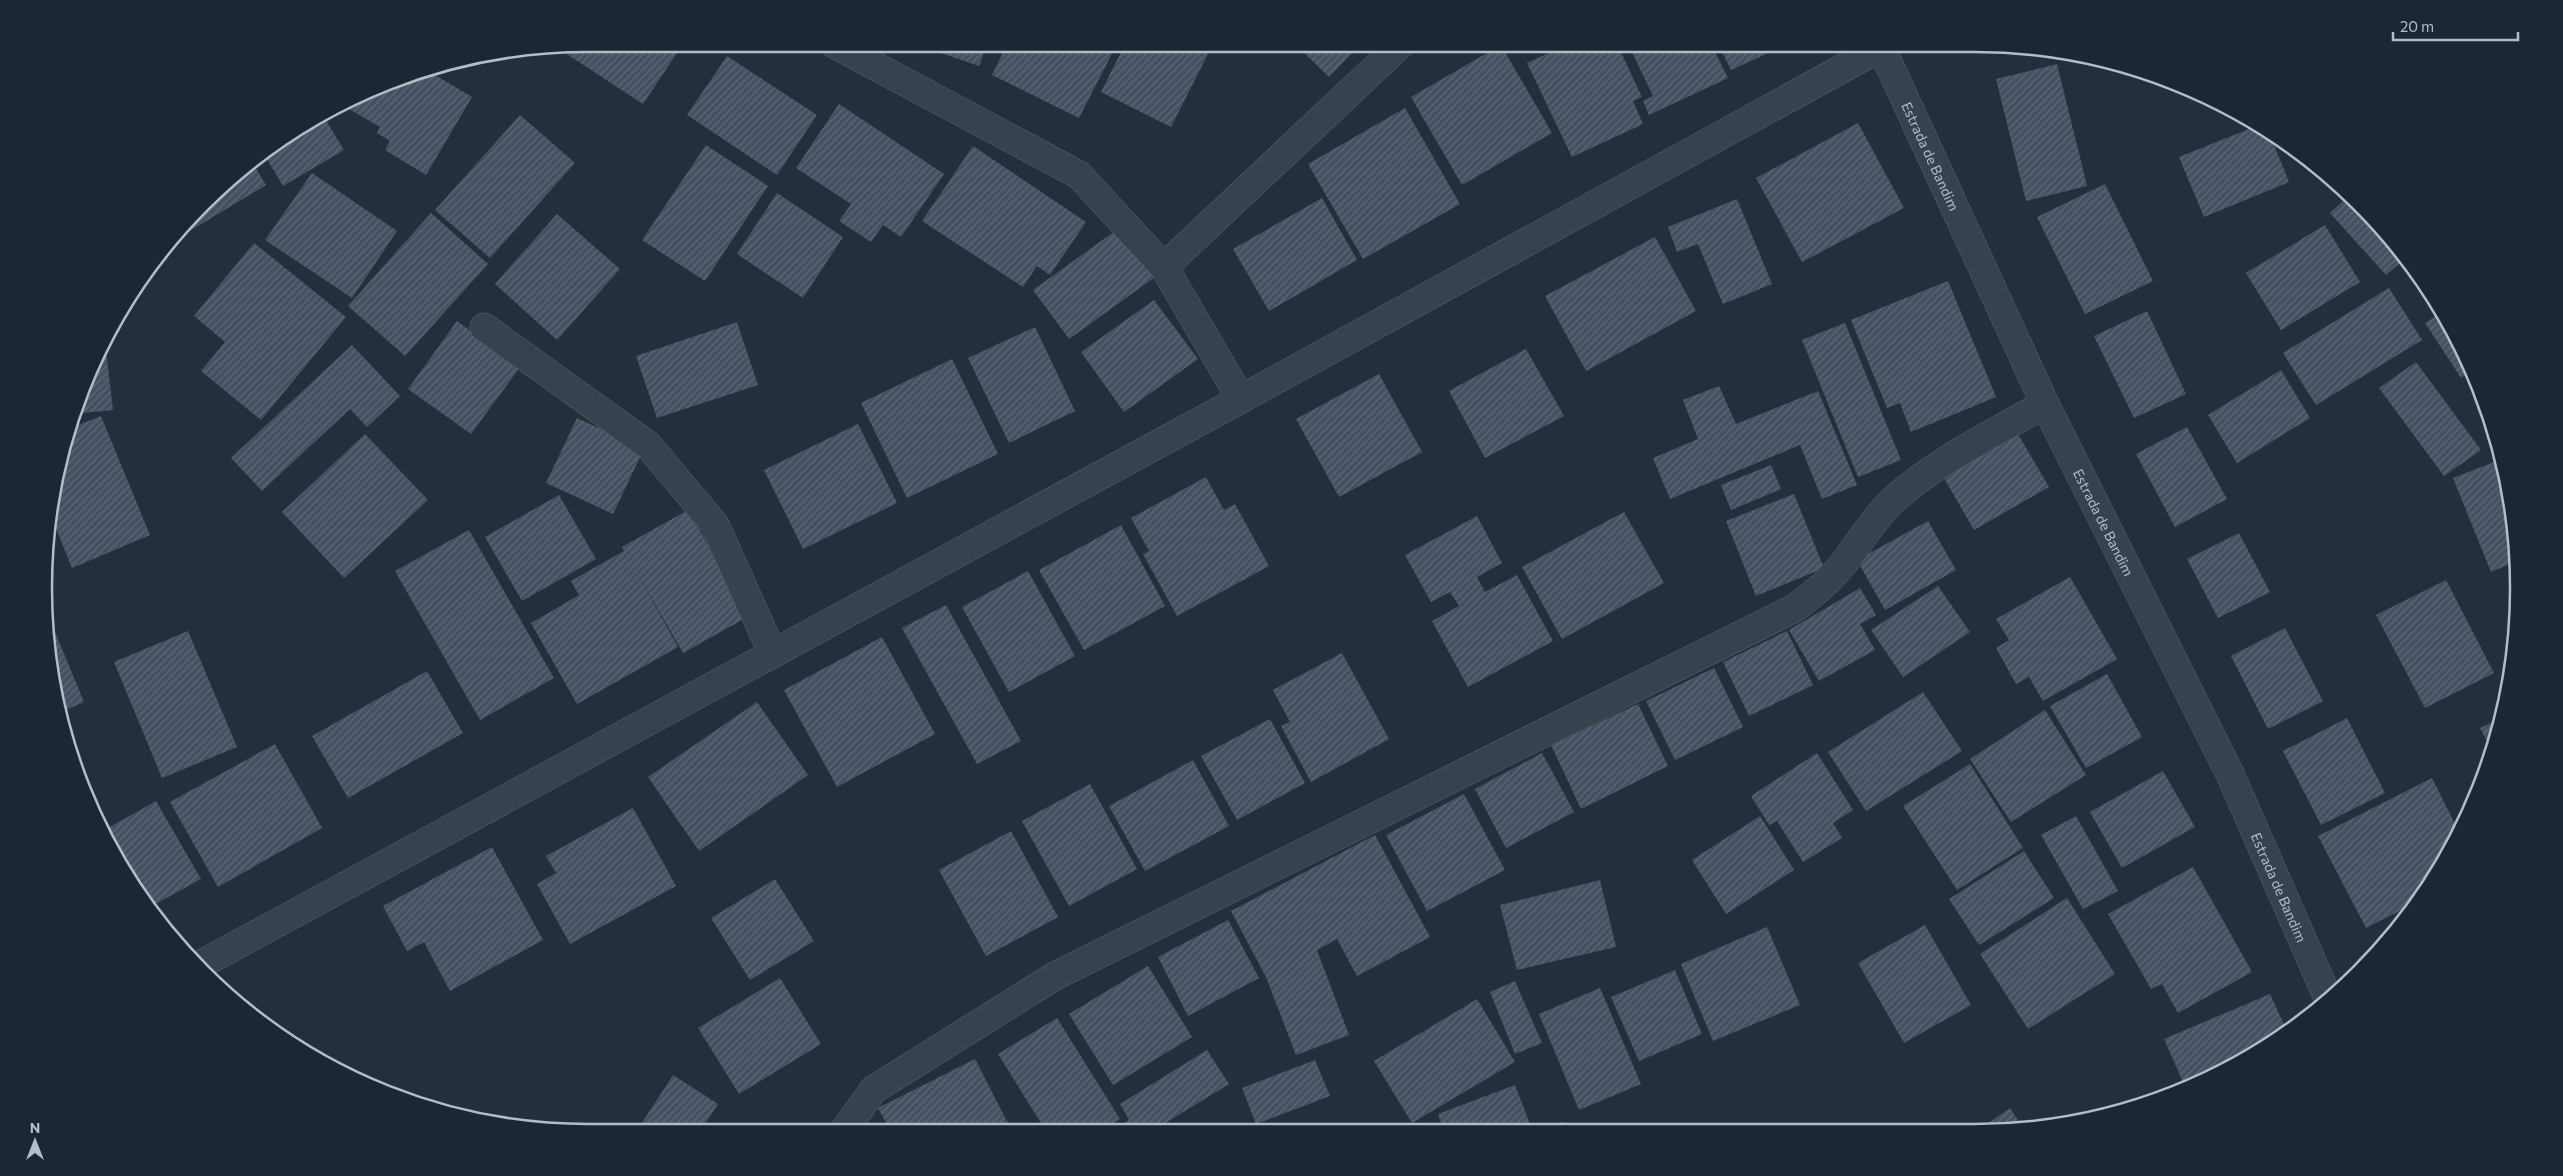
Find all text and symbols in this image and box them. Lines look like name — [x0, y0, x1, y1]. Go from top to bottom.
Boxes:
scale bar — [2393, 10, 2518, 42]
text: 20 m — [2400, 17, 2434, 35]
street label: Estrada de Bandim — [1899, 99, 1963, 213]
street label: Estrada de Bandim — [2070, 466, 2138, 579]
street label: Estrada de Bandim — [2248, 830, 2311, 944]
north arrow — [10, 1116, 60, 1166]
text: N — [30, 1119, 40, 1136]

